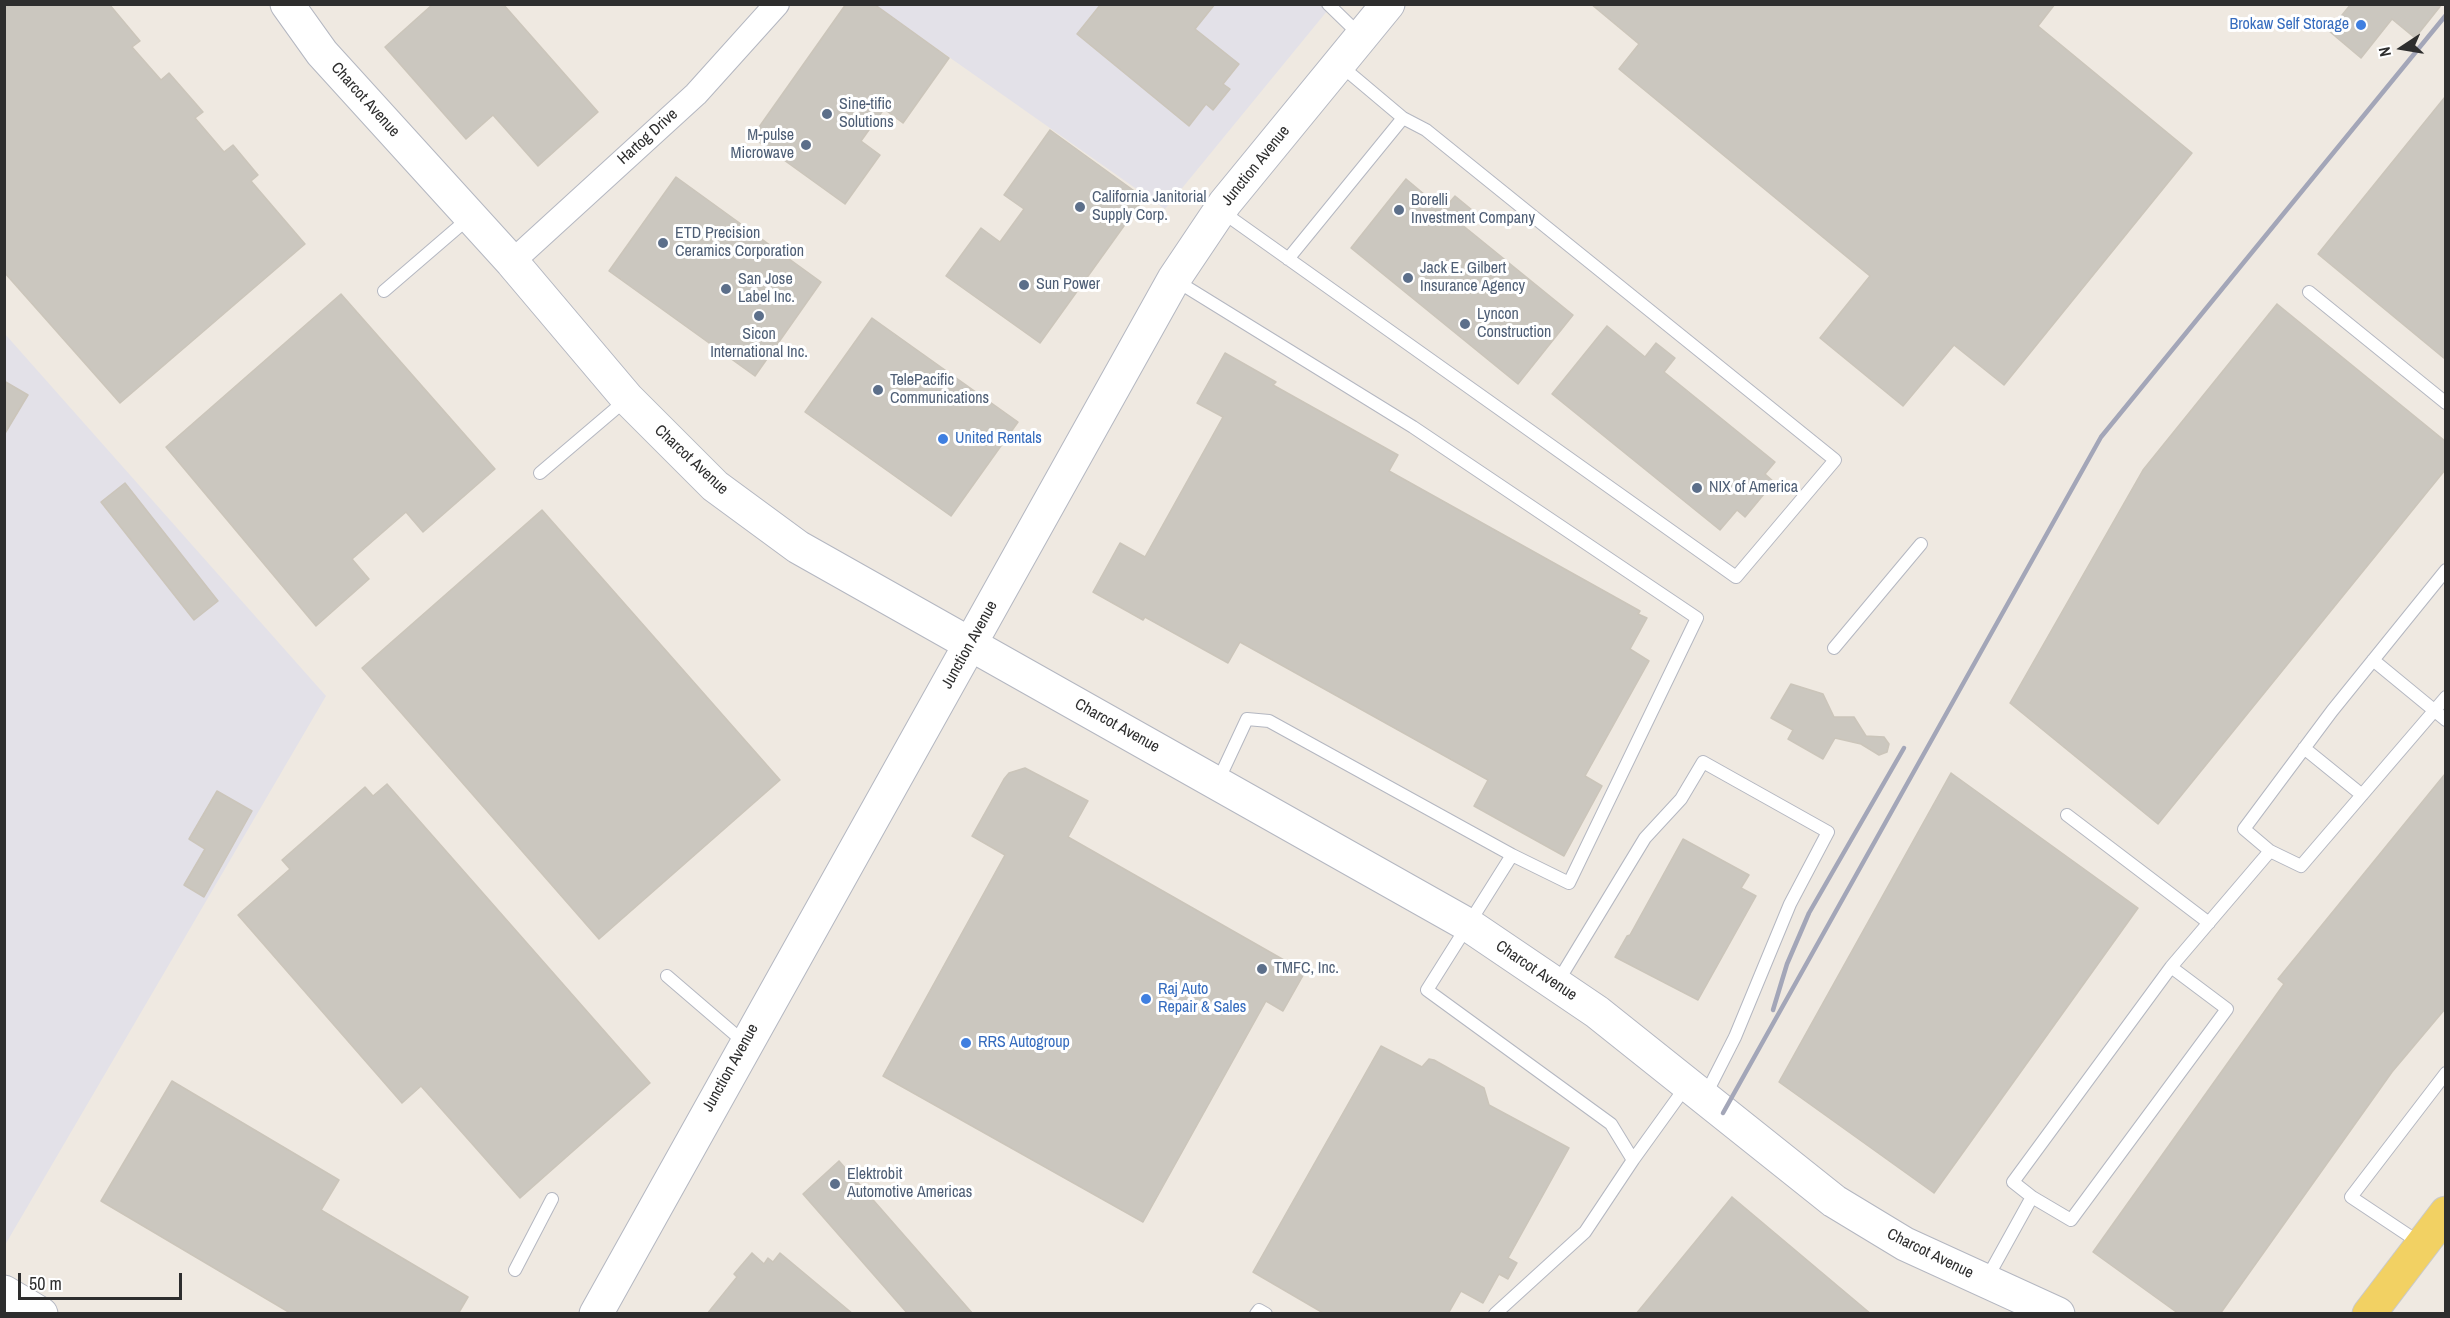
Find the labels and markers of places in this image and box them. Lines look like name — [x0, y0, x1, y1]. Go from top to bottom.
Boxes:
place label: Brokaw Self Storage — [2229, 15, 2349, 35]
marker: Brokaw Self Storage — [2354, 18, 2368, 32]
place label: Sine-tific Solutions — [839, 95, 894, 133]
marker: Sine-tific Solutions — [820, 107, 834, 121]
place label: M-pulse Microwave — [731, 126, 794, 164]
marker: M-pulse Microwave — [799, 138, 813, 152]
place label: California Janitorial Supply Corp. — [1092, 188, 1206, 226]
place label: Borelli Investment Company — [1411, 191, 1535, 229]
marker: California Janitorial Supply Corp. — [1073, 200, 1087, 214]
marker: Borelli Investment Company — [1392, 203, 1406, 217]
place label: ETD Precision Ceramics Corporation — [675, 224, 804, 262]
marker: ETD Precision Ceramics Corporation — [656, 236, 670, 250]
place label: Jack E. Gilbert Insurance Agency — [1420, 259, 1525, 297]
place label: San Jose Label Inc. — [738, 270, 795, 308]
marker: Jack E. Gilbert Insurance Agency — [1401, 271, 1415, 285]
place label: Sun Power — [1036, 275, 1100, 295]
marker: Sun Power — [1017, 278, 1031, 292]
marker: San Jose Label Inc. — [719, 282, 733, 296]
place label: Lyncon Construction — [1477, 305, 1551, 343]
marker: Sicon International Inc. — [752, 309, 766, 323]
marker: Lyncon Construction — [1458, 317, 1472, 331]
place label: Sicon International Inc. — [710, 325, 808, 363]
place label: TelePacific Communications — [890, 371, 989, 409]
marker: TelePacific Communications — [871, 383, 885, 397]
place label: United Rentals — [955, 429, 1042, 449]
marker: United Rentals — [936, 432, 950, 446]
place label: NIX of America — [1709, 478, 1798, 498]
marker: NIX of America — [1690, 481, 1704, 495]
place label: TMFC, Inc. — [1274, 959, 1339, 979]
marker: TMFC, Inc. — [1255, 962, 1269, 976]
place label: Raj Auto Repair & Sales — [1158, 980, 1246, 1018]
marker: Raj Auto Repair & Sales — [1139, 992, 1153, 1006]
place label: RRS Autogroup — [978, 1033, 1070, 1053]
marker: RRS Autogroup — [959, 1036, 973, 1050]
place label: Elektrobit Automotive Americas — [847, 1165, 972, 1203]
marker: Elektrobit Automotive Americas — [828, 1177, 842, 1191]

